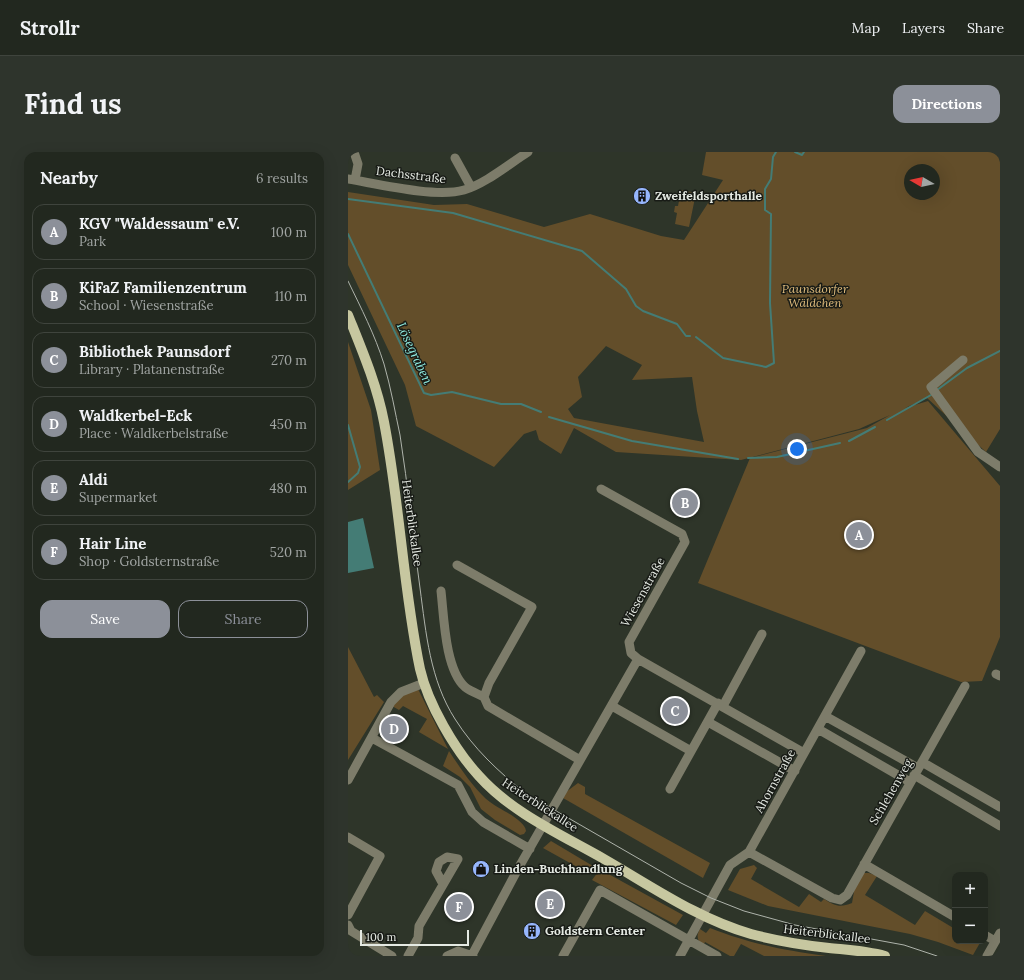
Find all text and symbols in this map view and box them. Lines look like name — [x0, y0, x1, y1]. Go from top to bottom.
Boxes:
text: Strollr — [20, 16, 80, 40]
text: Map — [852, 19, 880, 37]
text: Layers — [902, 19, 945, 37]
text: Share — [967, 19, 1004, 37]
button: Directions — [893, 85, 1000, 123]
text: Find us — [24, 86, 122, 122]
street label: Dachsstraße — [375, 163, 447, 186]
north arrow — [904, 164, 940, 200]
text: Nearby — [40, 167, 98, 189]
text: 6 results — [256, 170, 308, 187]
building icon: Zweifeldsporthalle — [632, 186, 652, 206]
place label: Zweifeldsporthalle — [655, 188, 762, 203]
text: KGV "Waldessaum" e.V. — [79, 214, 240, 233]
text: A — [50, 224, 58, 241]
text: 100 m — [271, 224, 307, 241]
text: Park — [79, 233, 106, 250]
text: KiFaZ Familienzentrum — [79, 278, 247, 297]
park label: Paunsdorfer Wäldchen — [782, 281, 849, 310]
text: B — [50, 288, 58, 305]
text: 110 m — [274, 288, 307, 305]
text: School · Wiesenstraße — [79, 297, 213, 314]
water label: Lösegraben — [393, 320, 436, 387]
text: Bibliothek Paunsdorf — [79, 342, 230, 361]
text: C — [50, 352, 58, 369]
text: 270 m — [271, 352, 307, 369]
text: Library · Platanenstraße — [79, 361, 225, 378]
text: Waldkerbel-Eck — [79, 406, 192, 425]
text: D — [49, 416, 59, 433]
text: 450 m — [270, 416, 307, 433]
text: Place · Waldkerbelstraße — [79, 425, 228, 442]
your location — [787, 439, 807, 459]
text: Aldi — [79, 470, 108, 489]
street label: Heiterblickallee — [399, 479, 426, 568]
text: E — [50, 480, 58, 497]
text: 480 m — [270, 480, 307, 497]
pin: B — [672, 488, 698, 518]
text: Supermarket — [79, 489, 157, 506]
pin: A — [846, 520, 872, 550]
text: Hair Line — [79, 534, 146, 553]
text: F — [50, 544, 58, 561]
text: 520 m — [270, 544, 307, 561]
text: Shop · Goldsternstraße — [79, 553, 219, 570]
street label: Wiesenstraße — [617, 554, 668, 629]
button: Save — [40, 600, 170, 638]
button: Share — [178, 600, 308, 638]
pin: C — [662, 696, 688, 726]
pin: D — [381, 714, 407, 744]
street label: Ahornstraße — [750, 746, 798, 816]
street label: Schlehenweg — [866, 756, 916, 827]
street label: Heiterblickallee — [499, 774, 581, 835]
shop icon: Linden-Buchhandlung — [471, 859, 491, 879]
place label: Linden-Buchhandlung — [494, 861, 624, 876]
map controls — [952, 872, 988, 944]
button: + — [952, 872, 988, 908]
pin: E — [537, 889, 563, 919]
pin: F — [446, 892, 472, 922]
button: − — [952, 908, 988, 944]
building icon: Goldstern Center — [522, 921, 542, 941]
street label: Heiterblickallee — [783, 921, 872, 946]
place label: Goldstern Center — [545, 923, 645, 938]
scale bar — [360, 928, 469, 947]
text: 100 m — [366, 930, 396, 944]

